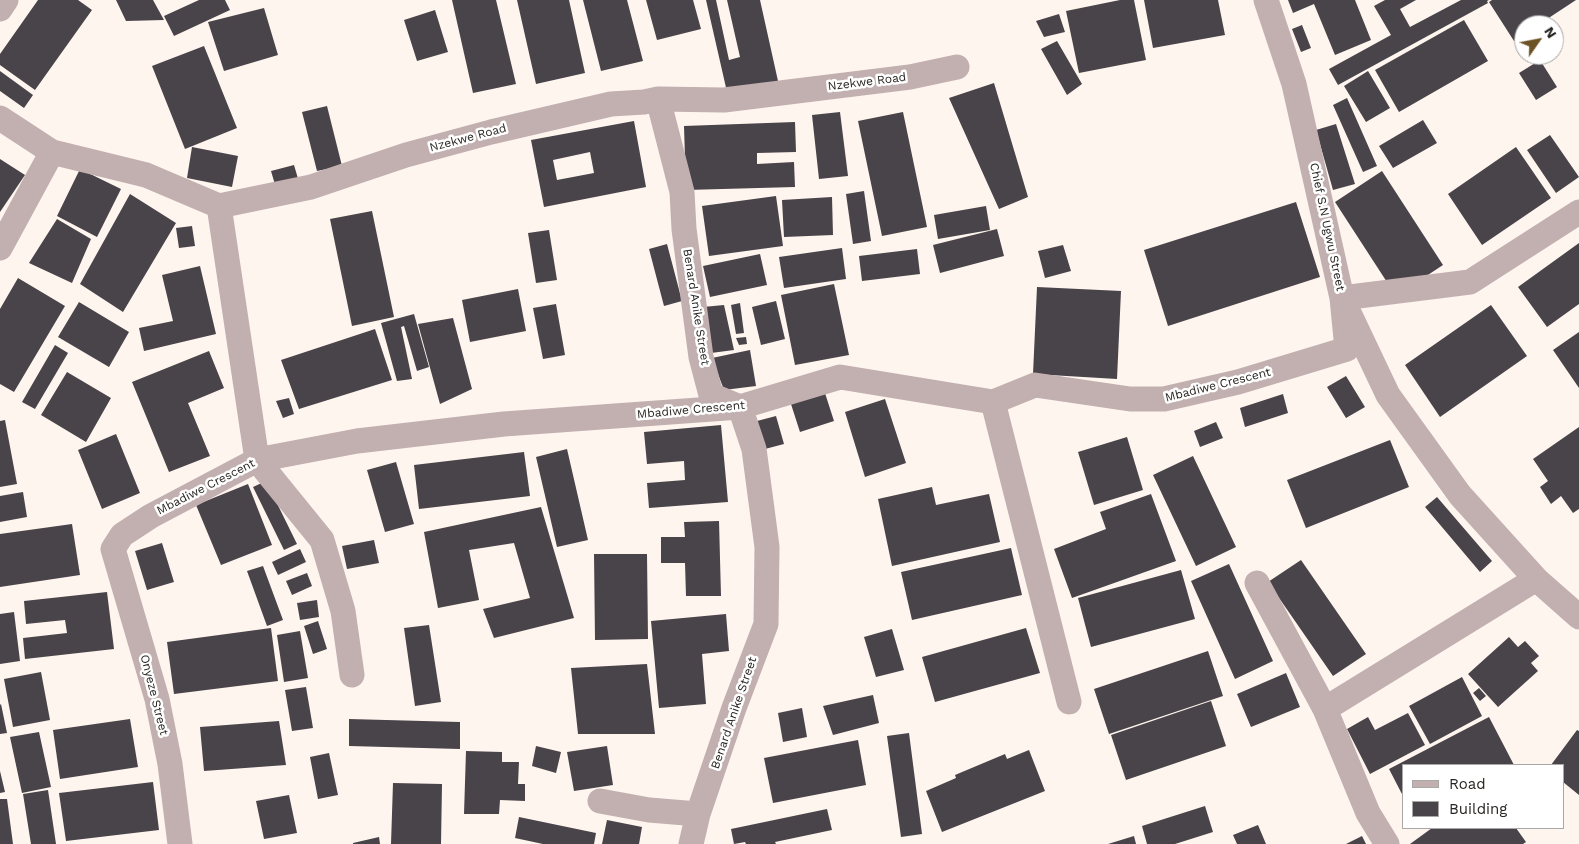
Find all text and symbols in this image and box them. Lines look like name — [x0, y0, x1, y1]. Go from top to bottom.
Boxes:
north arrow — [1514, 15, 1564, 65]
text: N — [1541, 24, 1560, 41]
street label: Nzekwe Road — [827, 70, 907, 94]
street label: Nzekwe Road — [428, 121, 508, 155]
street label: Chief S.N Ugwu Street — [1306, 162, 1348, 292]
street label: Benard Anike Street — [680, 248, 712, 366]
street label: Mbadiwe Crescent — [1164, 365, 1272, 405]
street label: Mbadiwe Crescent — [636, 398, 746, 422]
street label: Mbadiwe Crescent — [154, 456, 258, 518]
street label: Onyeze Street — [137, 653, 171, 737]
street label: Benard Anike Street — [708, 655, 760, 771]
legend — [1402, 764, 1564, 829]
text: Road — [1449, 775, 1486, 793]
text: Building — [1449, 800, 1507, 818]

